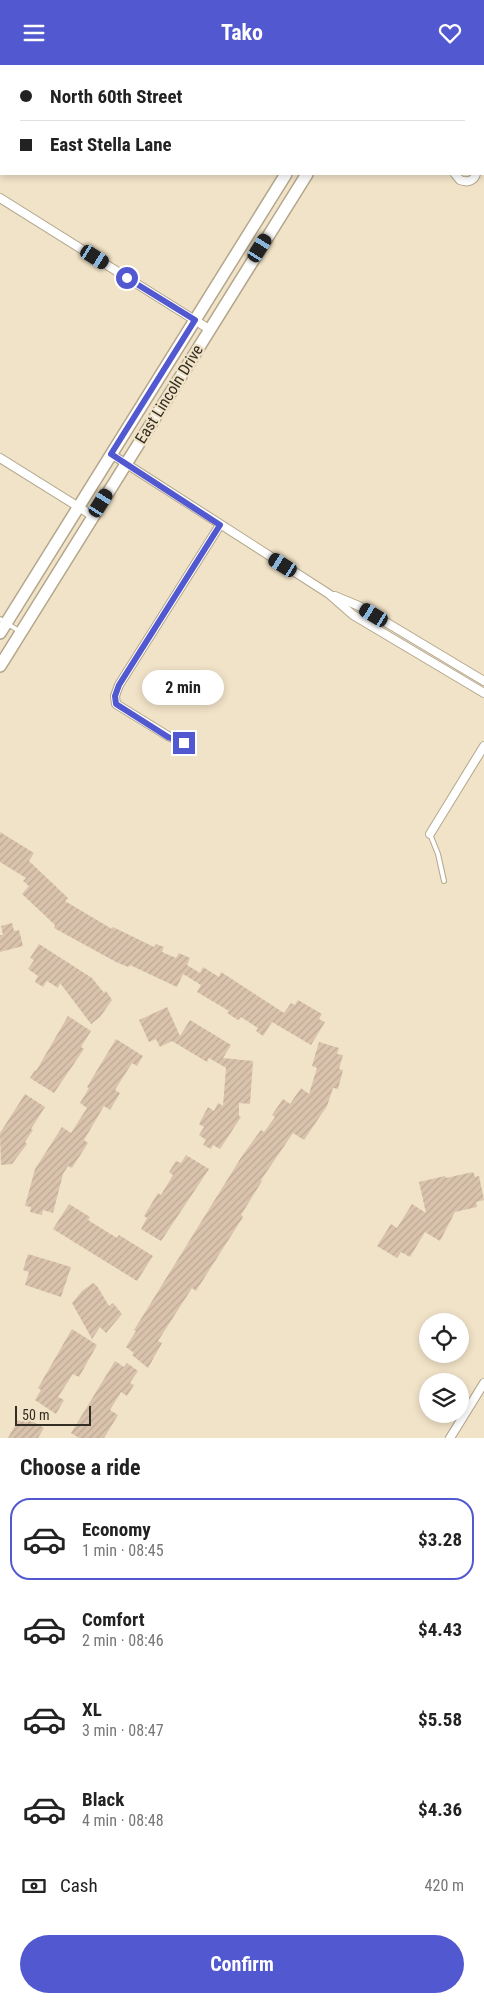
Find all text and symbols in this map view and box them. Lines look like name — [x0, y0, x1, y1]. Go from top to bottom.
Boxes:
icon: menu — [20, 19, 48, 47]
icon: heart — [436, 19, 464, 47]
text: Tako — [221, 20, 263, 45]
text: North 60th Street — [50, 85, 182, 108]
text: East Stella Lane — [50, 133, 172, 156]
car — [245, 231, 274, 265]
car — [78, 243, 111, 271]
route start — [116, 267, 138, 289]
street label: East Lincoln Drive — [131, 341, 207, 447]
car — [86, 486, 115, 520]
car — [266, 551, 299, 579]
car — [357, 601, 390, 629]
callout: 2 min — [143, 671, 225, 705]
text: 2 min — [165, 678, 201, 697]
route end — [173, 732, 195, 754]
map controls — [419, 1313, 469, 1423]
button: locate — [419, 1313, 469, 1363]
button: layers — [419, 1373, 469, 1423]
scale bar — [15, 1403, 91, 1426]
text: 50 m — [22, 1407, 50, 1423]
text: Choose a ride — [20, 1455, 141, 1480]
icon: car — [22, 1517, 67, 1562]
text: Economy — [82, 1518, 151, 1541]
text: $3.28 — [418, 1528, 462, 1551]
text: 1 min · 08:45 — [82, 1541, 164, 1560]
icon: car — [22, 1607, 67, 1652]
text: Comfort — [82, 1608, 145, 1631]
text: $4.43 — [418, 1618, 462, 1641]
text: 2 min · 08:46 — [82, 1631, 164, 1650]
icon: car — [22, 1697, 67, 1742]
text: XL — [82, 1698, 102, 1721]
text: $5.58 — [418, 1708, 462, 1731]
text: 3 min · 08:47 — [82, 1721, 164, 1740]
icon: car — [22, 1787, 67, 1832]
text: Black — [82, 1788, 124, 1811]
text: $4.36 — [418, 1798, 462, 1821]
text: 4 min · 08:48 — [82, 1811, 164, 1830]
icon: cash — [20, 1872, 48, 1900]
text: Cash — [60, 1874, 98, 1897]
text: 420 m — [425, 1876, 464, 1895]
button: Confirm — [20, 1935, 464, 1993]

